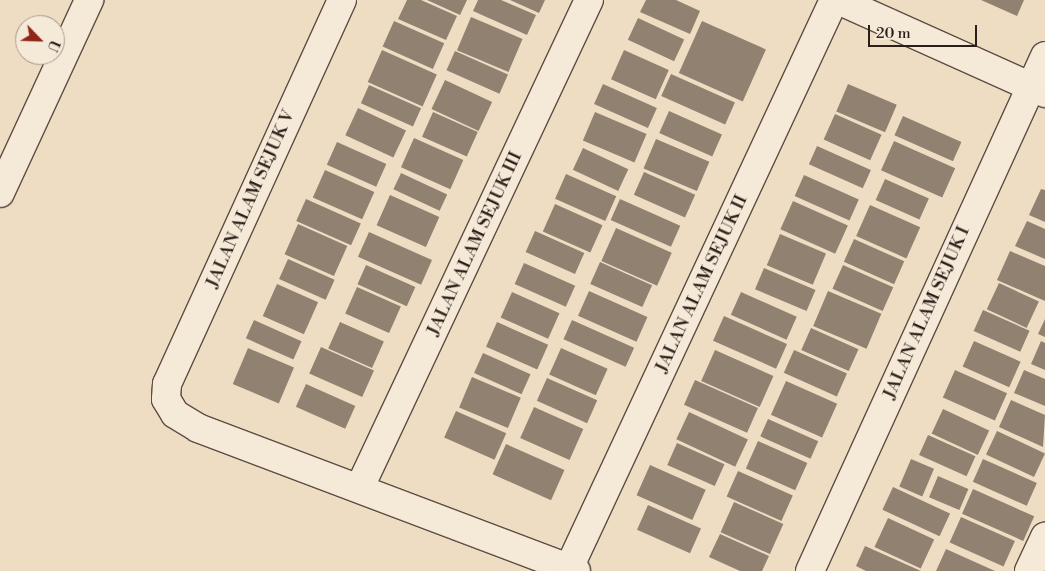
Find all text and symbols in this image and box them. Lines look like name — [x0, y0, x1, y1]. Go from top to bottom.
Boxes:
north arrow — [15, 15, 65, 65]
scale bar — [870, 15, 979, 47]
text: 20 m — [876, 24, 911, 43]
text: U — [42, 37, 63, 54]
street label: JALAN ALAM SEJUK V — [202, 107, 300, 291]
street label: JALAN ALAM SEJUK III — [423, 149, 527, 339]
street label: JALAN ALAM SEJUK II — [651, 192, 753, 376]
street label: JALAN ALAM SEJUK I — [879, 223, 975, 403]

